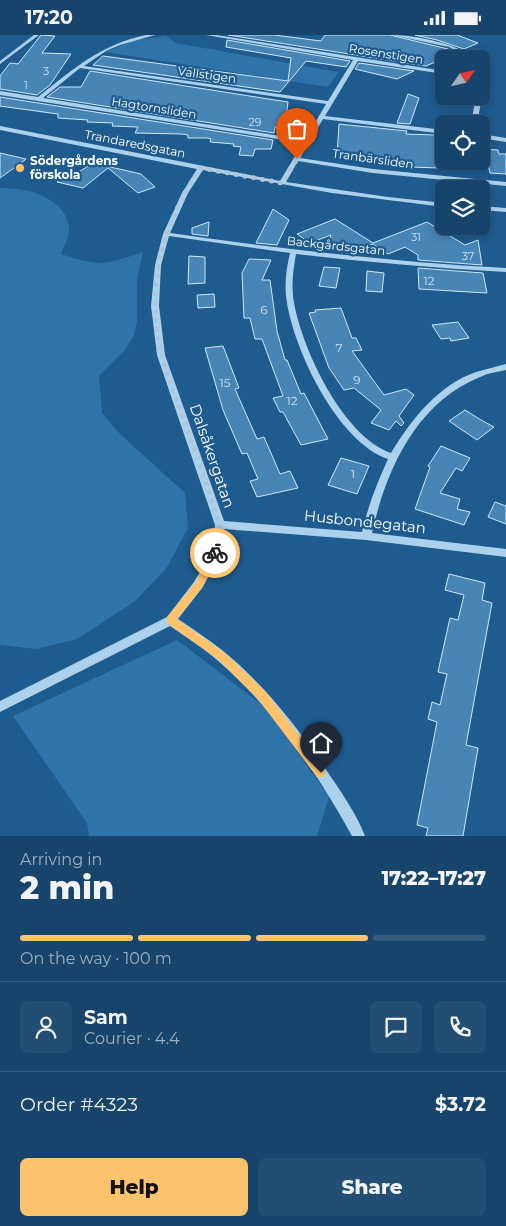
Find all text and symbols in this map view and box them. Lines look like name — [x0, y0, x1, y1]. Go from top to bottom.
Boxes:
text: 17:20 — [25, 6, 73, 29]
street label: Rosenstigen — [348, 40, 424, 67]
north arrow — [435, 50, 490, 105]
map controls — [435, 50, 490, 235]
street label: Vallstigen — [177, 63, 237, 86]
house number: 3 — [43, 64, 49, 78]
house number: 1 — [24, 78, 28, 92]
street label: Hagtornsliden — [110, 93, 198, 122]
pin — [276, 108, 318, 159]
house number: 29 — [249, 115, 262, 129]
icon: bag — [283, 115, 311, 143]
button: locate — [435, 115, 490, 170]
street label: Trandaredsgatan — [83, 126, 187, 161]
street label: Tranbärsliden — [331, 145, 415, 172]
place label: Södergårdens förskola — [30, 153, 119, 182]
marker: Södergårdens förskola — [14, 162, 26, 174]
button: layers — [435, 180, 490, 235]
house number: 31 — [411, 230, 421, 244]
street label: Backgårdsgatan — [286, 233, 386, 258]
house number: 37 — [462, 249, 474, 263]
house number: 12 — [423, 273, 435, 288]
house number: 6 — [260, 302, 268, 317]
house number: 7 — [335, 340, 343, 355]
house number: 9 — [353, 372, 361, 387]
house number: 15 — [219, 375, 231, 390]
house number: 12 — [286, 393, 298, 408]
street label: Dalsåkergatan — [186, 401, 239, 510]
house number: 1 — [351, 466, 355, 481]
street label: Husbondegatan — [303, 506, 427, 537]
courier — [190, 528, 240, 578]
icon: bike — [201, 539, 229, 567]
pin — [300, 722, 342, 773]
icon: home — [307, 729, 335, 757]
text: Arriving in — [20, 850, 102, 869]
text: 17:22–17:27 — [381, 867, 486, 890]
text: 2 min — [20, 868, 114, 907]
text: On the way · 100 m — [20, 949, 172, 968]
button: person — [20, 1001, 72, 1053]
button: chat — [370, 1001, 422, 1053]
button: phone — [434, 1001, 486, 1053]
text: Sam — [84, 1006, 128, 1029]
text: Courier · 4.4 — [84, 1029, 180, 1048]
text: Order #4323 — [20, 1093, 138, 1116]
text: $3.72 — [435, 1093, 486, 1116]
button: Help — [20, 1158, 248, 1216]
button: Share — [258, 1158, 486, 1216]

